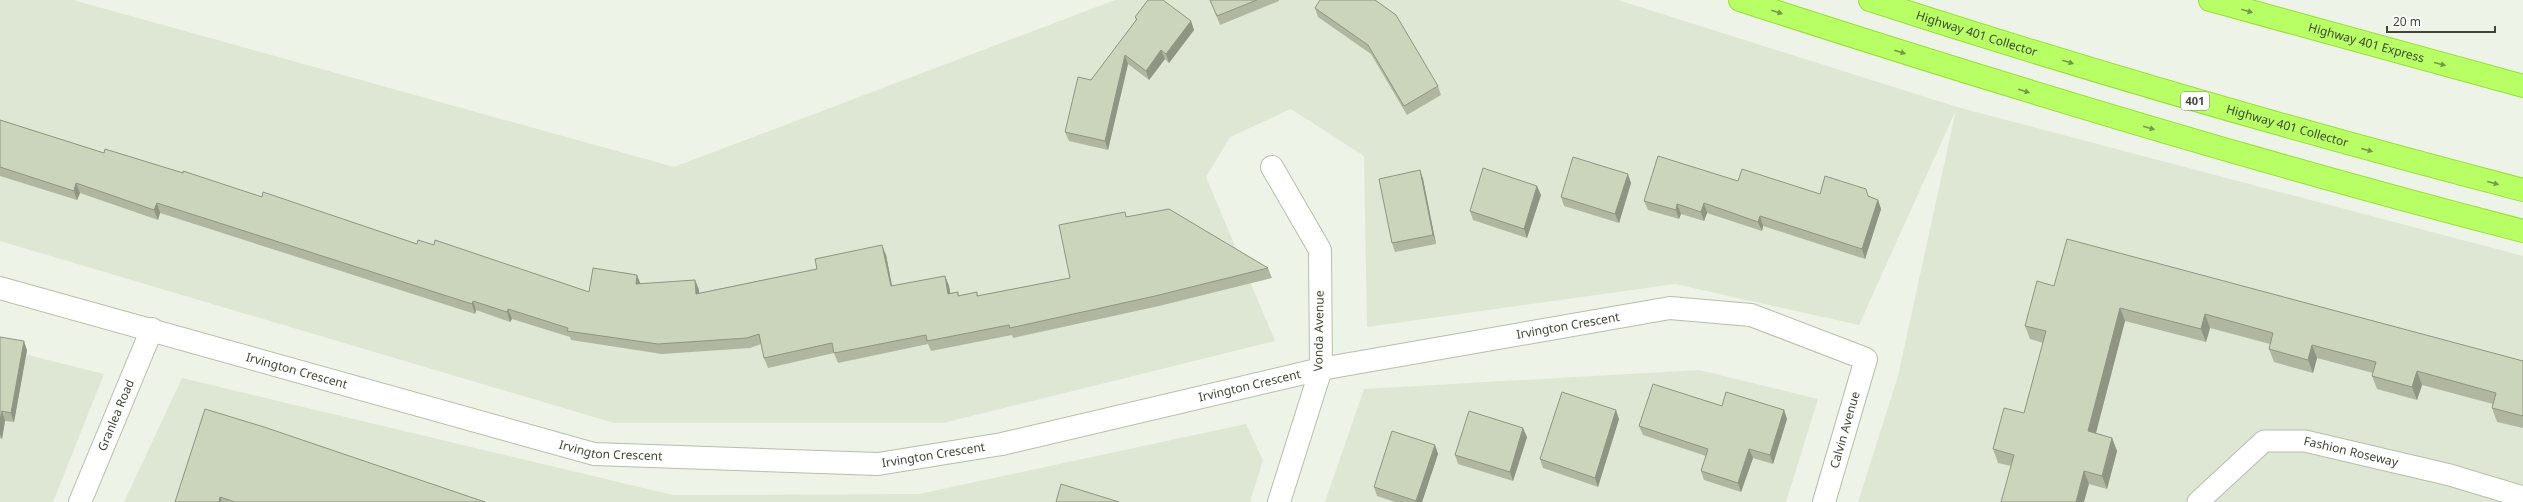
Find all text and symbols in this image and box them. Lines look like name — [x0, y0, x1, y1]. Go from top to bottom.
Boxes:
street label: Highway 401 Collector — [1914, 6, 2040, 60]
one-way arrow — [2241, 8, 2253, 14]
scale bar — [2387, 8, 2495, 34]
one-way arrow — [1771, 9, 1783, 15]
text: 20 m — [2393, 13, 2421, 30]
street label: Highway 401 Express — [2307, 18, 2426, 67]
one-way arrow — [1895, 49, 1907, 55]
one-way arrow — [2062, 59, 2074, 65]
one-way arrow — [2434, 61, 2446, 67]
one-way arrow — [2019, 88, 2031, 94]
road number: 401 — [2181, 92, 2209, 110]
street label: Highway 401 Collector — [2224, 100, 2351, 151]
one-way arrow — [2143, 126, 2155, 132]
one-way arrow — [2361, 147, 2373, 153]
one-way arrow — [2487, 180, 2499, 186]
street label: Vonda Avenue — [1309, 290, 1328, 372]
street label: Irvington Crescent — [1515, 308, 1621, 343]
street label: Irvington Crescent — [244, 348, 350, 393]
street label: Irvington Crescent — [1197, 365, 1303, 405]
street label: Granlea Road — [93, 377, 138, 453]
street label: Calvin Avenue — [1825, 389, 1864, 470]
street label: Fashion Roseway — [2302, 432, 2401, 471]
street label: Irvington Crescent — [557, 436, 663, 464]
street label: Irvington Crescent — [880, 438, 987, 471]

